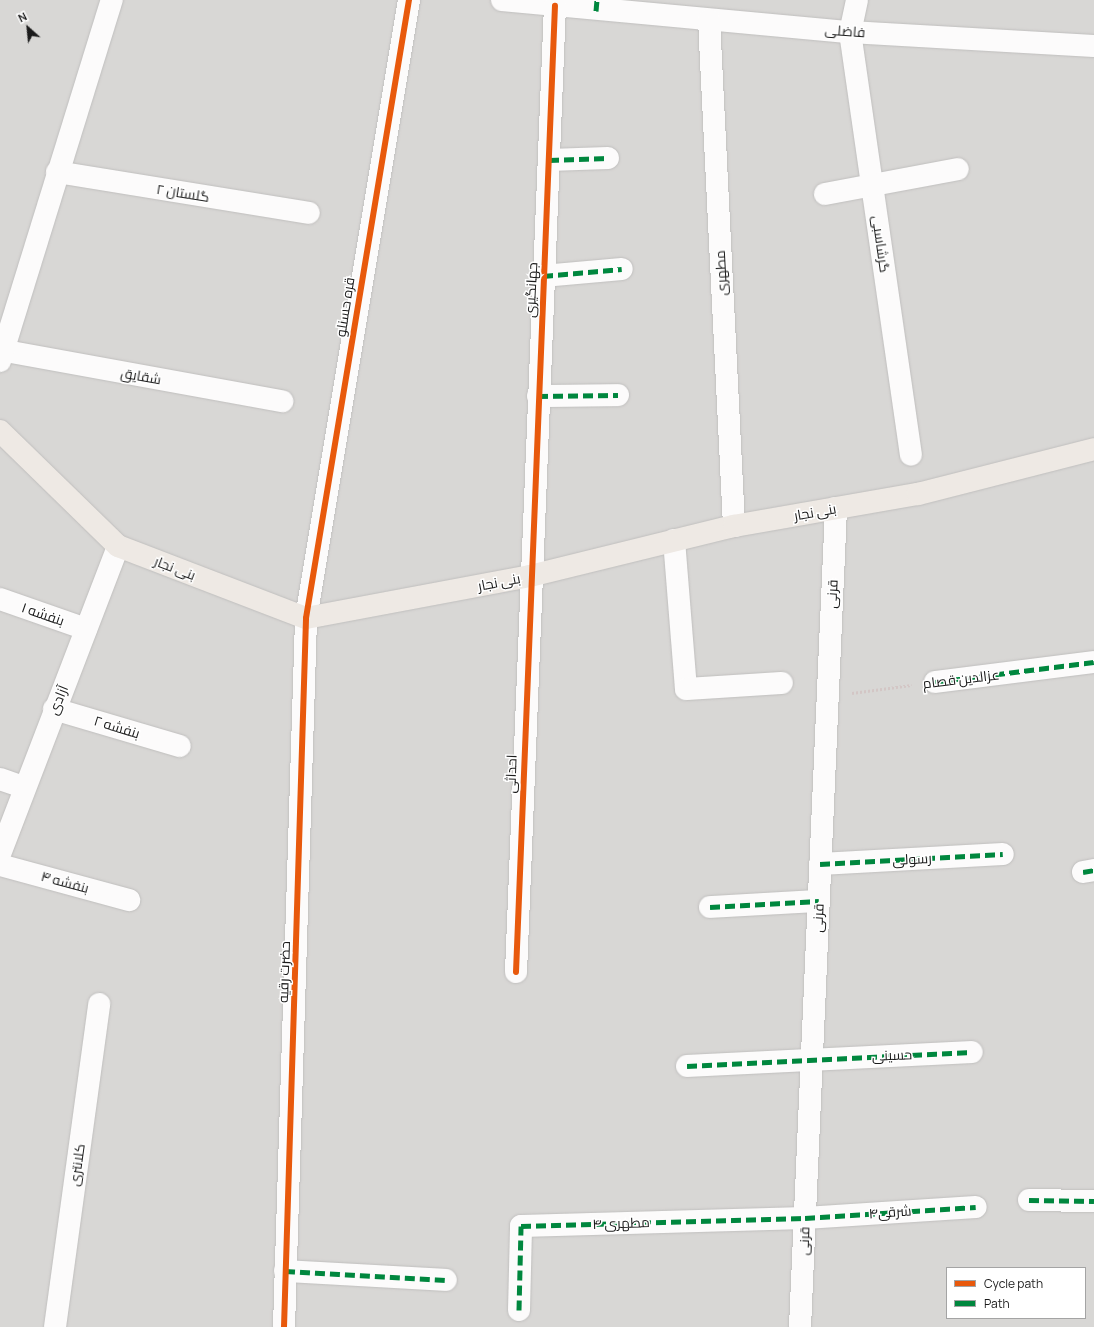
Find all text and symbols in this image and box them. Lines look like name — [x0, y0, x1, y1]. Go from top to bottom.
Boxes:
north arrow — [8, 8, 48, 48]
text: N — [15, 8, 29, 25]
street label: فاضلی — [824, 21, 866, 41]
street label: گلستان ۲ — [155, 181, 211, 205]
street label: گرشاسبی — [869, 214, 893, 274]
street label: مطهری — [711, 250, 731, 296]
street label: جهانگیری — [521, 262, 541, 318]
street label: قره حسنلو — [332, 276, 358, 338]
street label: شقایق — [119, 364, 163, 388]
street label: بنی نجار — [792, 500, 838, 524]
street label: بنی نجار — [152, 552, 198, 584]
street label: بنی نجار — [476, 570, 522, 594]
street label: قرنی — [823, 579, 841, 609]
street label: بنفشه ۱ — [19, 599, 67, 629]
street label: عزالدین قصام — [922, 666, 1000, 692]
street label: آزادی — [44, 683, 72, 717]
street label: بنفشه ۲ — [92, 712, 142, 742]
street label: احداثی — [502, 754, 520, 794]
street label: رسولی — [892, 850, 932, 868]
street label: بنفشه ۴ — [39, 868, 91, 896]
street label: قرنی — [809, 903, 827, 933]
street label: حضرت رقیه — [275, 941, 293, 1003]
street label: حسینی — [872, 1046, 912, 1064]
street label: کلانتری — [66, 1143, 88, 1187]
street label: ۴شرقی — [868, 1202, 912, 1222]
street label: مطهری ۴ — [592, 1214, 650, 1232]
street label: قرنی — [795, 1226, 813, 1256]
legend — [946, 1267, 1086, 1319]
text: Cycle path — [984, 1275, 1043, 1292]
text: Path — [984, 1295, 1010, 1312]

